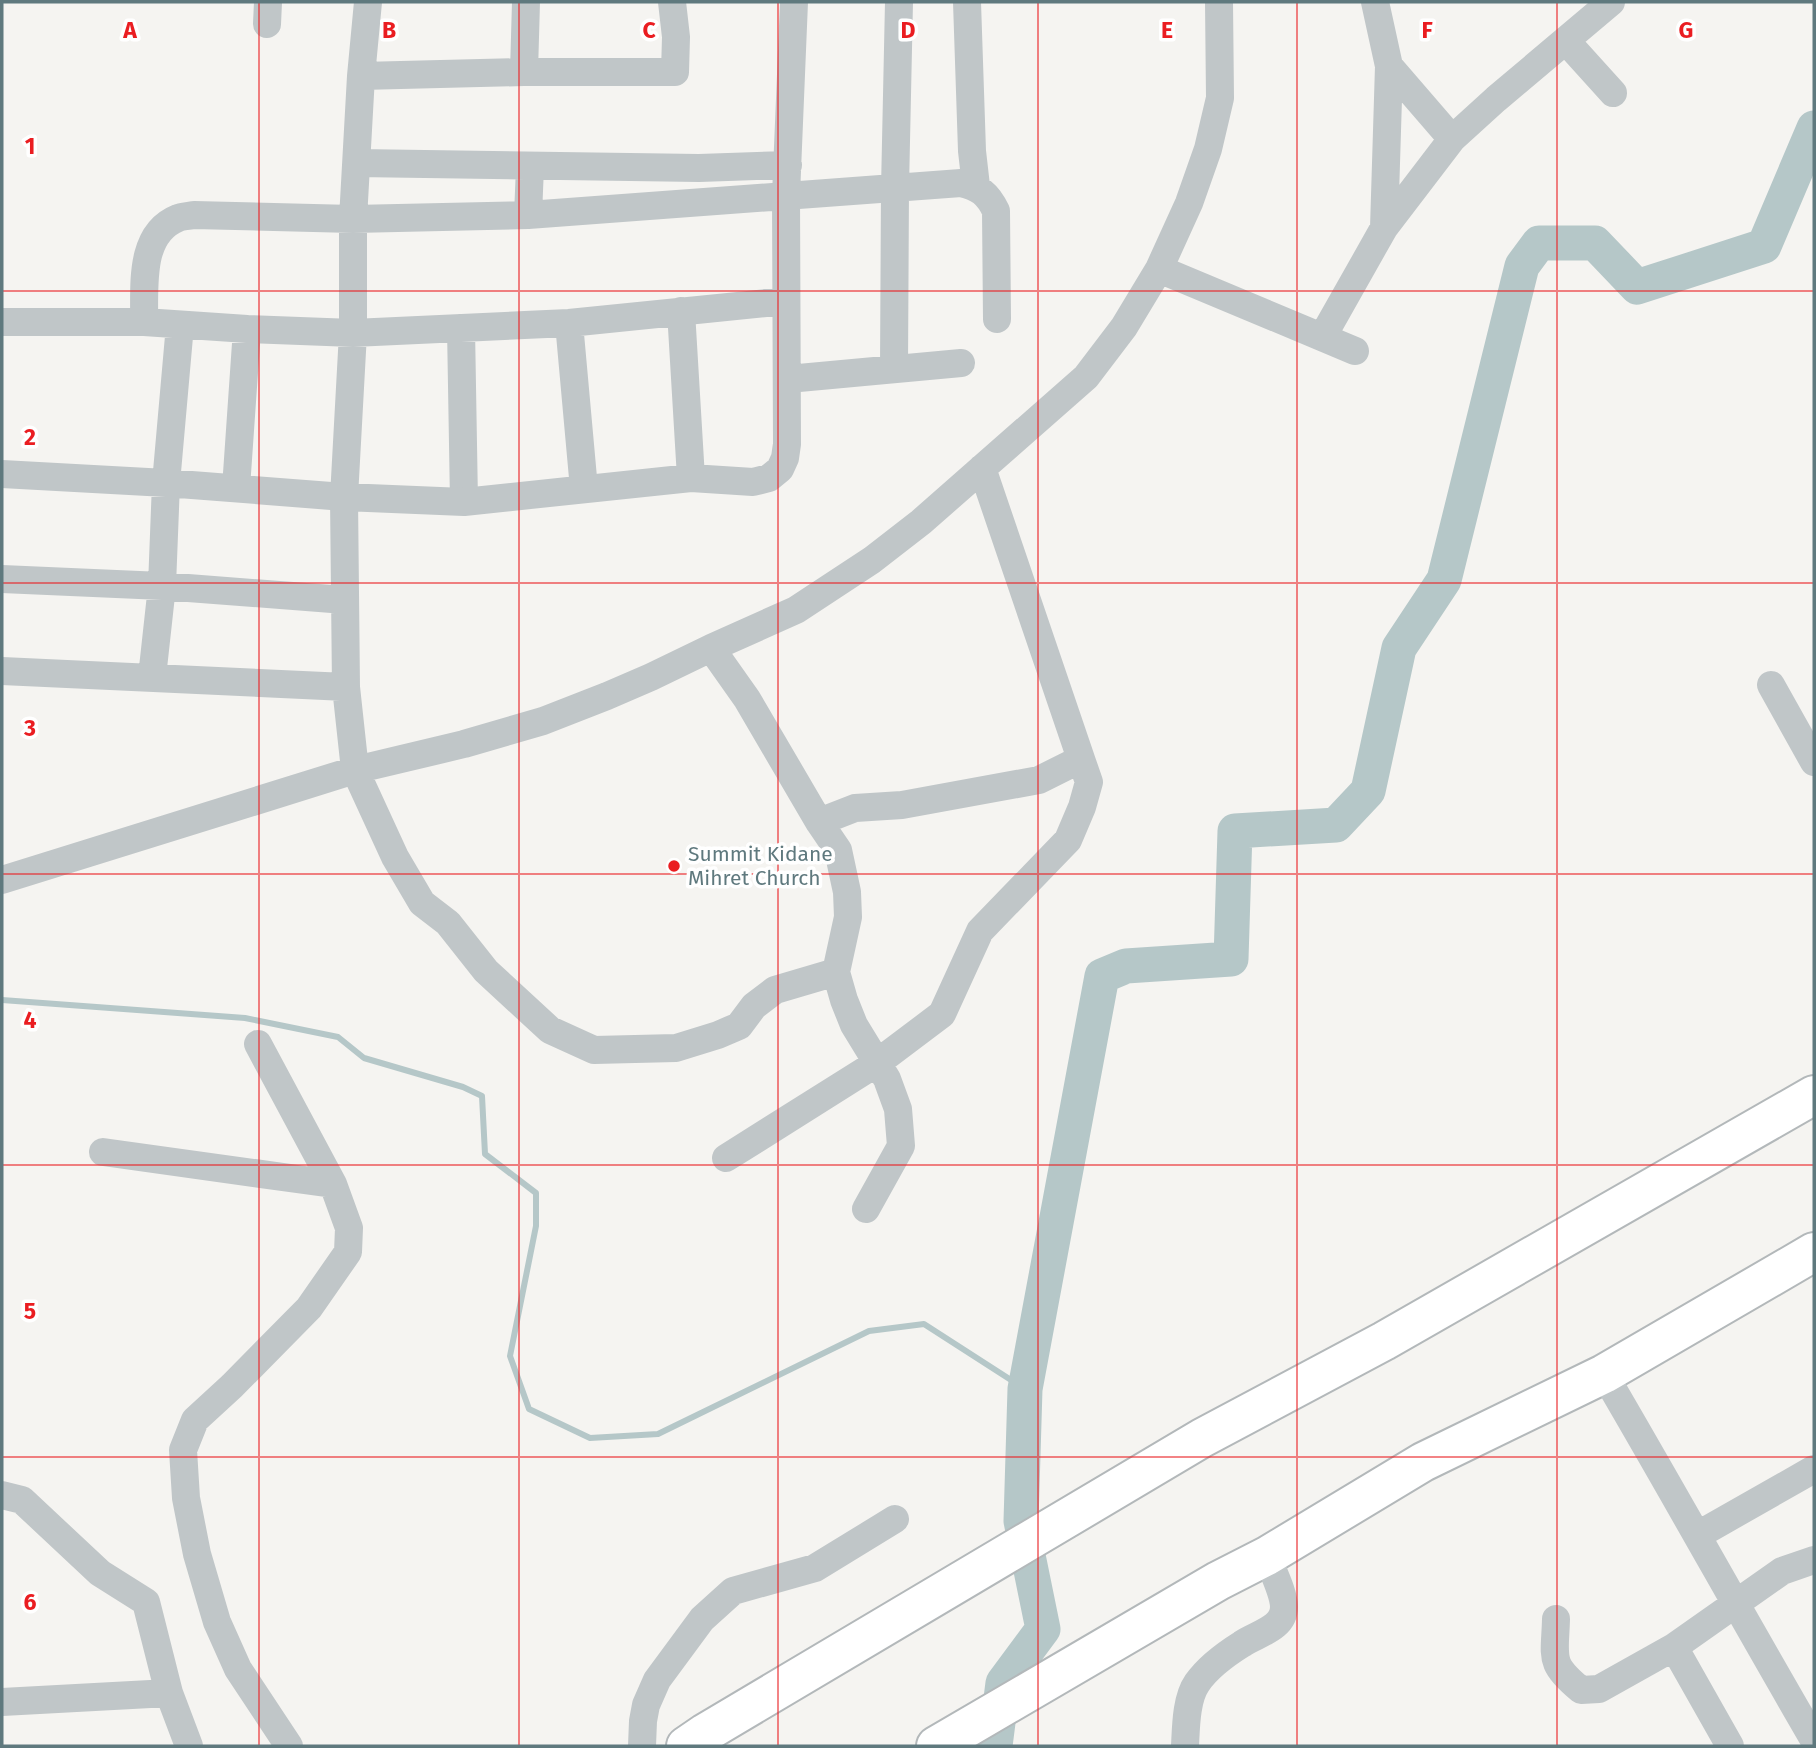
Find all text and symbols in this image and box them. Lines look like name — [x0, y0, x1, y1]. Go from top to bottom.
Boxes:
text: A — [122, 16, 137, 44]
text: B — [382, 16, 396, 44]
text: C — [642, 16, 656, 44]
text: D — [901, 16, 916, 44]
text: E — [1161, 16, 1173, 44]
text: F — [1421, 16, 1433, 44]
text: G — [1679, 16, 1693, 44]
text: 1 — [25, 132, 35, 160]
text: 2 — [24, 423, 36, 451]
text: 3 — [23, 714, 36, 742]
place label: Summit Kidane Mihret Church — [688, 841, 833, 891]
marker: Summit Kidane Mihret Church — [666, 858, 682, 874]
text: 4 — [24, 1006, 37, 1034]
text: 5 — [24, 1297, 36, 1325]
text: 6 — [24, 1588, 37, 1616]

